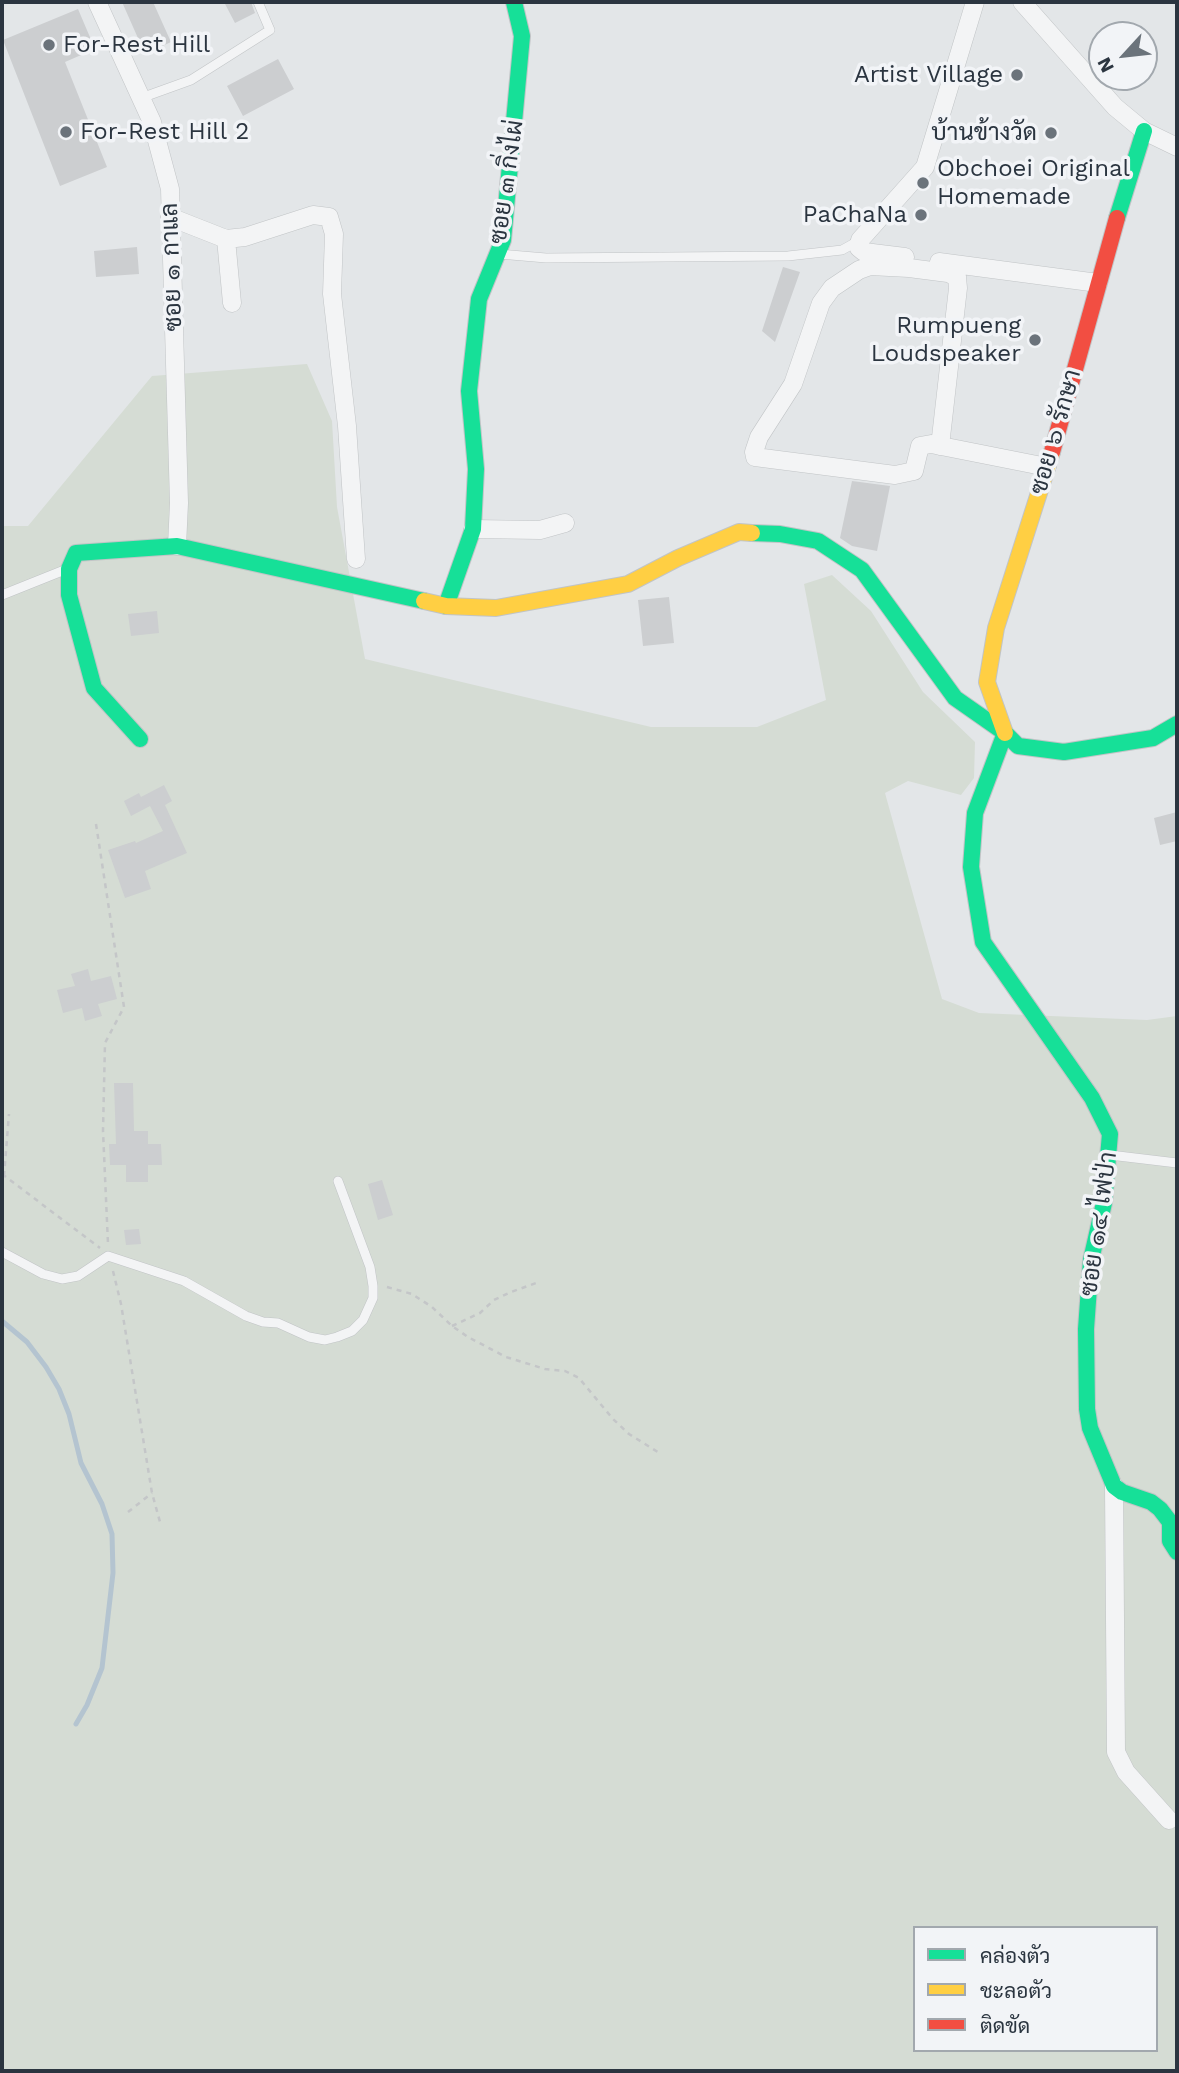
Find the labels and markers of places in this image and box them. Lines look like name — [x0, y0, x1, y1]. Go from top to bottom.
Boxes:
place label: For-Rest Hill — [63, 31, 210, 59]
marker: For-Rest Hill — [41, 37, 57, 53]
place label: Artist Village — [854, 61, 1003, 89]
marker: Artist Village — [1009, 67, 1025, 83]
place label: For-Rest Hill 2 — [80, 118, 249, 146]
place label: บ้านข้างวัด — [931, 119, 1037, 147]
marker: For-Rest Hill 2 — [58, 124, 74, 140]
marker: บ้านข้างวัด — [1043, 125, 1059, 141]
place label: Obchoei Original Homemade — [937, 155, 1130, 211]
marker: Obchoei Original Homemade — [915, 175, 931, 191]
place label: PaChaNa — [803, 201, 907, 229]
marker: PaChaNa — [913, 207, 929, 223]
place label: Rumpueng Loudspeaker — [871, 312, 1021, 368]
marker: Rumpueng Loudspeaker — [1027, 332, 1043, 348]

